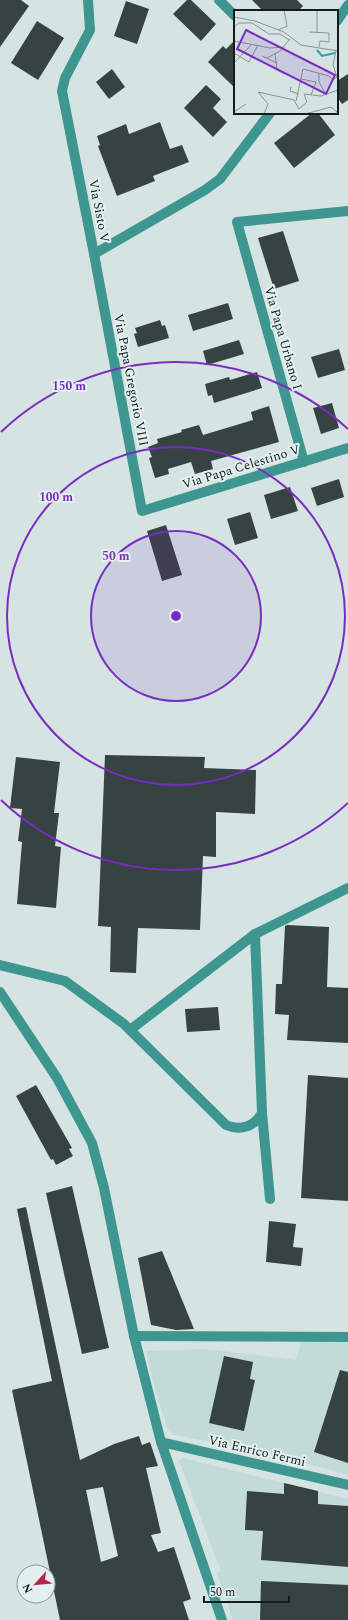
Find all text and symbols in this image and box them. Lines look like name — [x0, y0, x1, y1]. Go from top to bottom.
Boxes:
inset map — [234, 10, 338, 114]
street label: Via Sisto V — [83, 178, 115, 245]
street label: Via Papa Urbano I — [259, 284, 307, 392]
street label: Via Papa Gregorio VIII — [108, 312, 154, 448]
text: 150 m — [52, 377, 86, 396]
street label: Via Papa Celestino V — [180, 439, 303, 494]
text: 100 m — [39, 488, 73, 507]
text: 50 m — [102, 547, 130, 566]
centre of rings — [169, 609, 183, 623]
street label: Via Enrico Fermi — [206, 1430, 308, 1472]
north arrow — [16, 1564, 56, 1604]
scale bar — [204, 1578, 289, 1604]
text: N — [18, 1580, 37, 1596]
text: 50 m — [210, 1583, 235, 1602]

